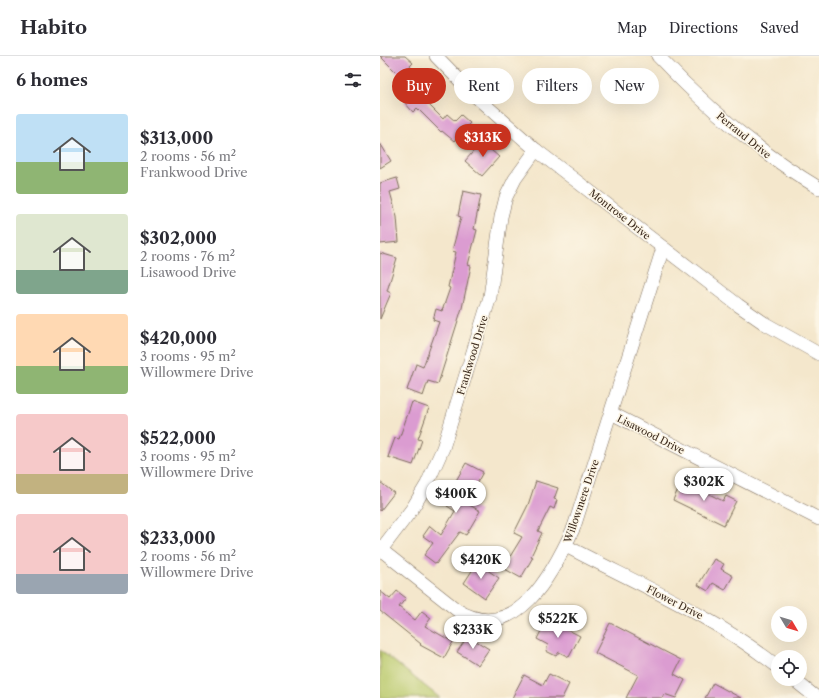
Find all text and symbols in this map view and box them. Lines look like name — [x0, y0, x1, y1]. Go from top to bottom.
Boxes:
text: Habito — [20, 16, 87, 39]
text: Map — [617, 19, 647, 37]
text: Directions — [669, 19, 738, 37]
text: Saved — [760, 19, 799, 37]
chip: Buy — [392, 68, 446, 104]
chip: Rent — [454, 68, 514, 104]
chip: Filters — [522, 68, 592, 104]
chip: New — [600, 68, 659, 104]
icon: filters — [342, 69, 364, 91]
text: 6 homes — [16, 70, 88, 90]
street label: Perraud Drive — [714, 109, 774, 162]
pin: $313K — [455, 124, 511, 158]
text: $313,000 — [140, 128, 213, 148]
text: $313K — [464, 129, 502, 145]
icon: home — [48, 130, 96, 178]
text: 2 rooms · 56 m² — [140, 148, 236, 164]
text: Frankwood Drive — [140, 164, 248, 180]
street label: Montrose Drive — [586, 186, 653, 243]
text: $302,000 — [140, 228, 217, 248]
icon: home — [48, 230, 96, 278]
text: 2 rooms · 76 m² — [140, 248, 235, 264]
text: Lisawood Drive — [140, 264, 236, 280]
street label: Frankwood Drive — [454, 313, 491, 397]
text: $420,000 — [140, 328, 217, 348]
icon: home — [48, 330, 96, 378]
text: 3 rooms · 95 m² — [140, 348, 236, 364]
text: Willowmere Drive — [140, 364, 253, 380]
street label: Lisawood Drive — [615, 412, 687, 457]
text: $522,000 — [140, 428, 216, 448]
icon: home — [48, 430, 96, 478]
text: 3 rooms · 95 m² — [140, 448, 236, 464]
street label: Willowmere Drive — [561, 457, 602, 545]
text: Willowmere Drive — [140, 464, 253, 480]
pin: $302K — [676, 468, 732, 502]
text: $302K — [684, 473, 724, 489]
pin: $400K — [428, 480, 484, 514]
text: $400K — [435, 485, 477, 501]
text: $233,000 — [140, 528, 216, 548]
icon: home — [48, 530, 96, 578]
pin: $420K — [453, 546, 509, 580]
text: 2 rooms · 56 m² — [140, 548, 236, 564]
text: $420K — [460, 551, 502, 567]
text: Willowmere Drive — [140, 564, 253, 580]
street label: Flower Drive — [644, 583, 706, 622]
pin: $522K — [530, 605, 586, 639]
north arrow — [771, 606, 807, 642]
map controls — [771, 606, 807, 686]
text: $522K — [538, 610, 578, 626]
pin: $233K — [445, 616, 501, 650]
text: $233K — [453, 621, 493, 637]
button: locate — [771, 650, 807, 686]

